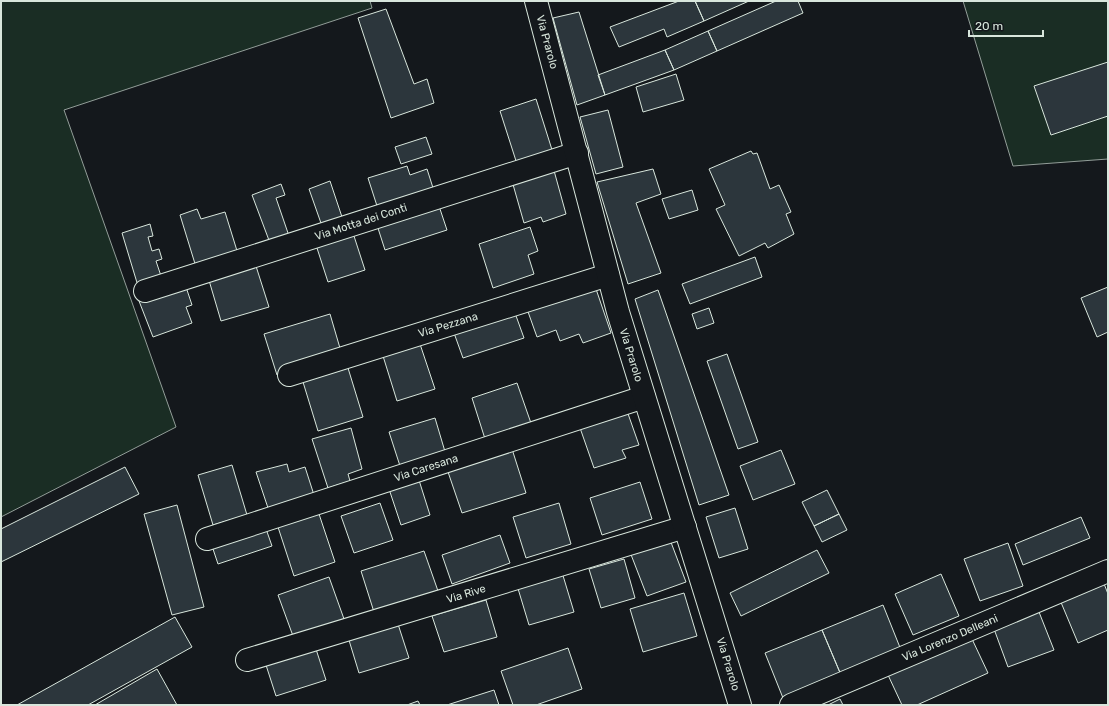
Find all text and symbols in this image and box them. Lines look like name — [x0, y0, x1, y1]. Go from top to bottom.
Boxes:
scale bar — [969, 12, 1043, 38]
street label: Via Prarolo — [534, 14, 560, 70]
text: 20 m — [975, 19, 1003, 33]
street label: Via Motta dei Conti — [313, 201, 409, 243]
street label: Via Pezzana — [417, 310, 479, 340]
street label: Via Prarolo — [617, 327, 645, 383]
street label: Via Caresana — [392, 452, 460, 484]
street label: Via Rive — [445, 582, 487, 606]
street label: Via Lorenzo Delleani — [900, 612, 1000, 664]
street label: Via Prarolo — [714, 636, 742, 692]

